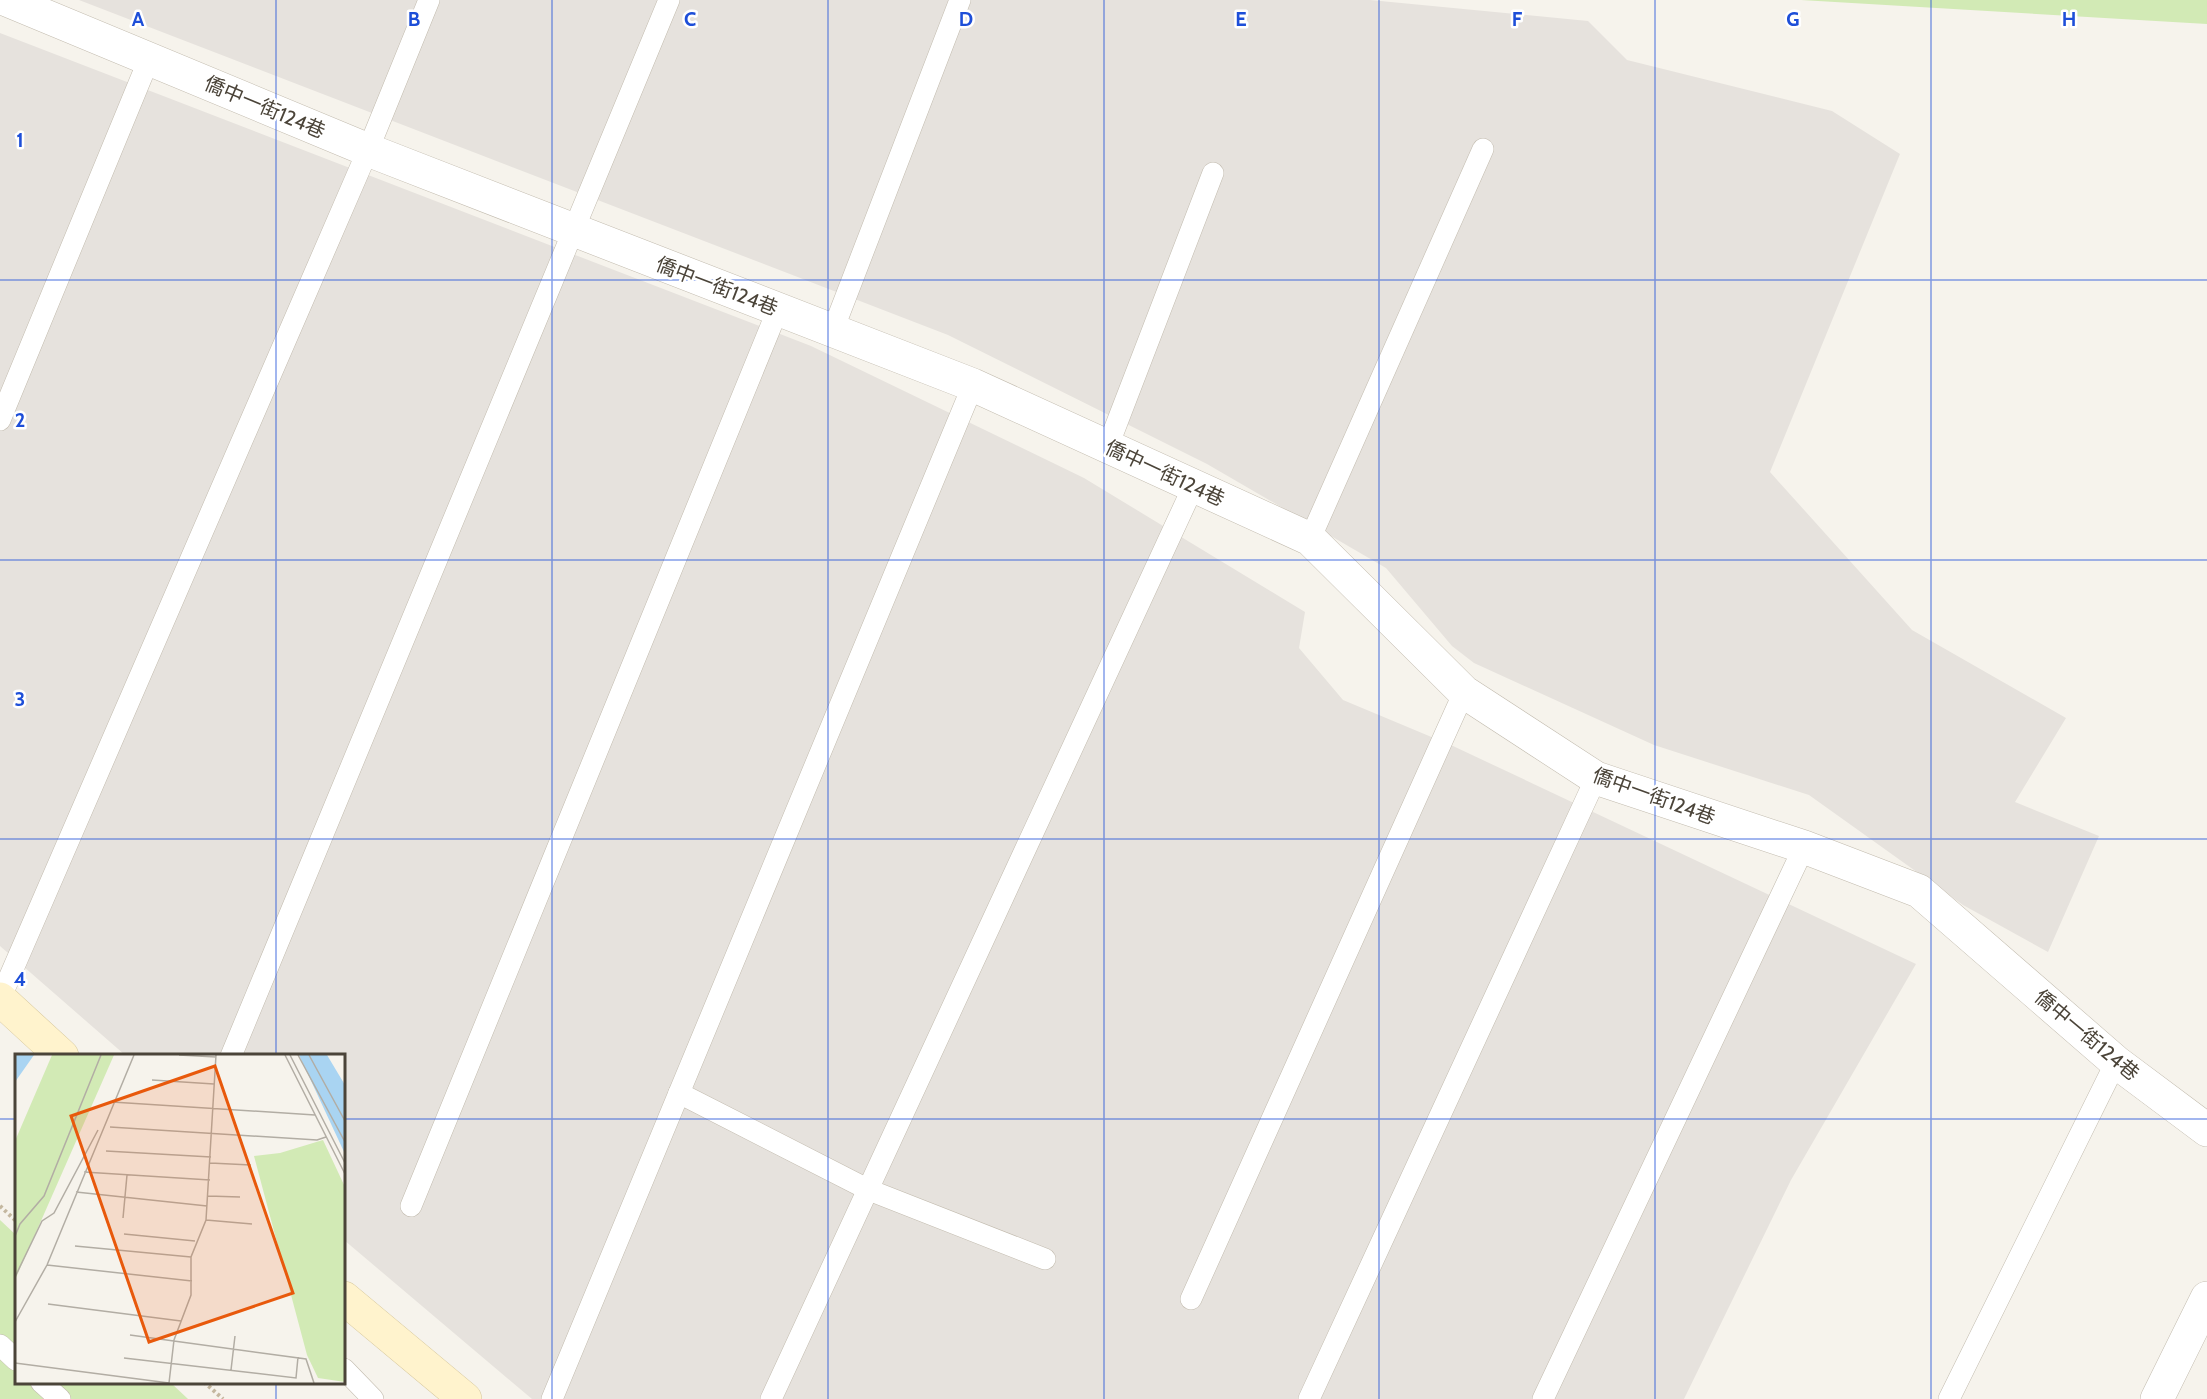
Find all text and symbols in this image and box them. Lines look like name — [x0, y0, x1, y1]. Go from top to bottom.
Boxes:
text: A — [132, 7, 145, 31]
text: B — [408, 7, 420, 31]
text: C — [684, 7, 696, 31]
text: D — [959, 7, 973, 31]
text: E — [1235, 7, 1247, 31]
text: F — [1512, 7, 1523, 31]
text: G — [1786, 7, 1800, 31]
text: H — [2062, 7, 2076, 31]
street label: 僑中一街124巷 — [201, 71, 329, 143]
text: 1 — [16, 128, 24, 152]
street label: 僑中一街124巷 — [653, 252, 781, 320]
text: 2 — [15, 408, 25, 432]
street label: 僑中一街124巷 — [1102, 435, 1228, 511]
text: 3 — [15, 687, 25, 711]
street label: 僑中一街124巷 — [1589, 763, 1719, 829]
text: 4 — [14, 967, 26, 991]
street label: 僑中一街124巷 — [2030, 984, 2144, 1086]
inset map — [15, 1054, 345, 1384]

